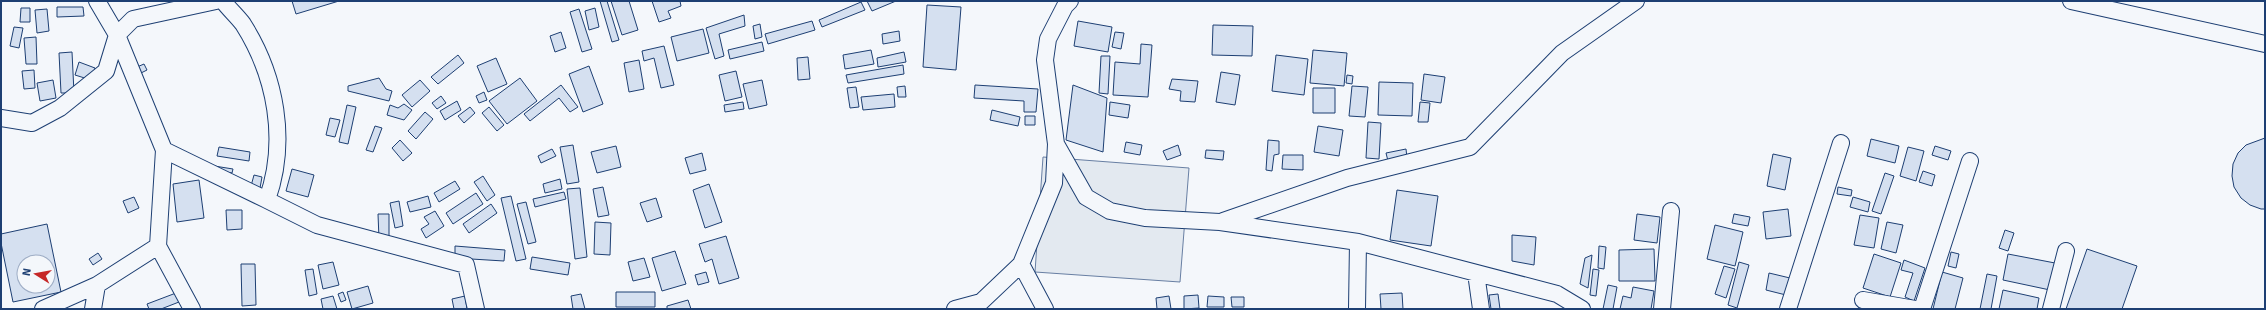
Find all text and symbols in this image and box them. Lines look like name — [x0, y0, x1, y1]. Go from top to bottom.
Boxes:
north arrow — [16, 254, 56, 294]
text: N — [20, 267, 34, 277]

